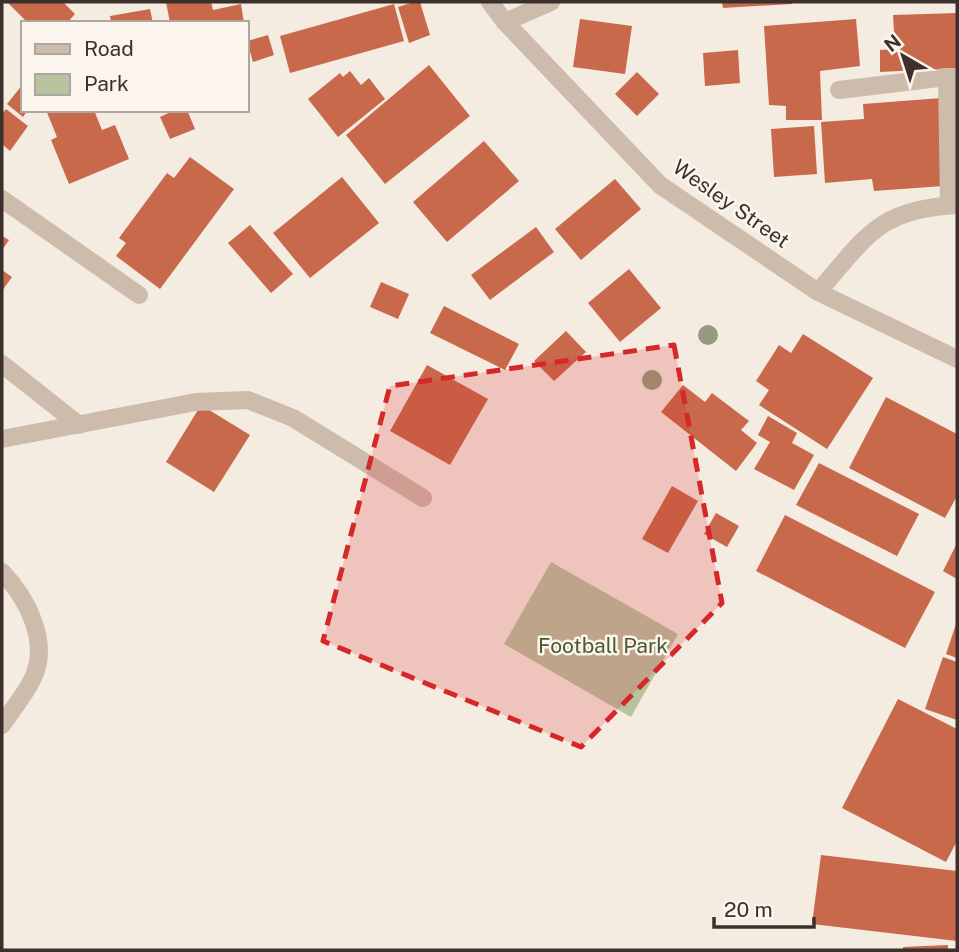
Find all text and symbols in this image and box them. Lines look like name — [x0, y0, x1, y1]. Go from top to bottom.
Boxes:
legend — [21, 21, 248, 112]
north arrow — [868, 21, 938, 91]
text: N — [880, 30, 905, 56]
text: Road — [84, 36, 134, 61]
text: Park — [84, 71, 129, 96]
street label: Wesley Street — [668, 154, 794, 253]
park label: Football Park — [538, 633, 668, 658]
scale bar — [714, 886, 814, 930]
text: 20 m — [724, 897, 773, 922]

